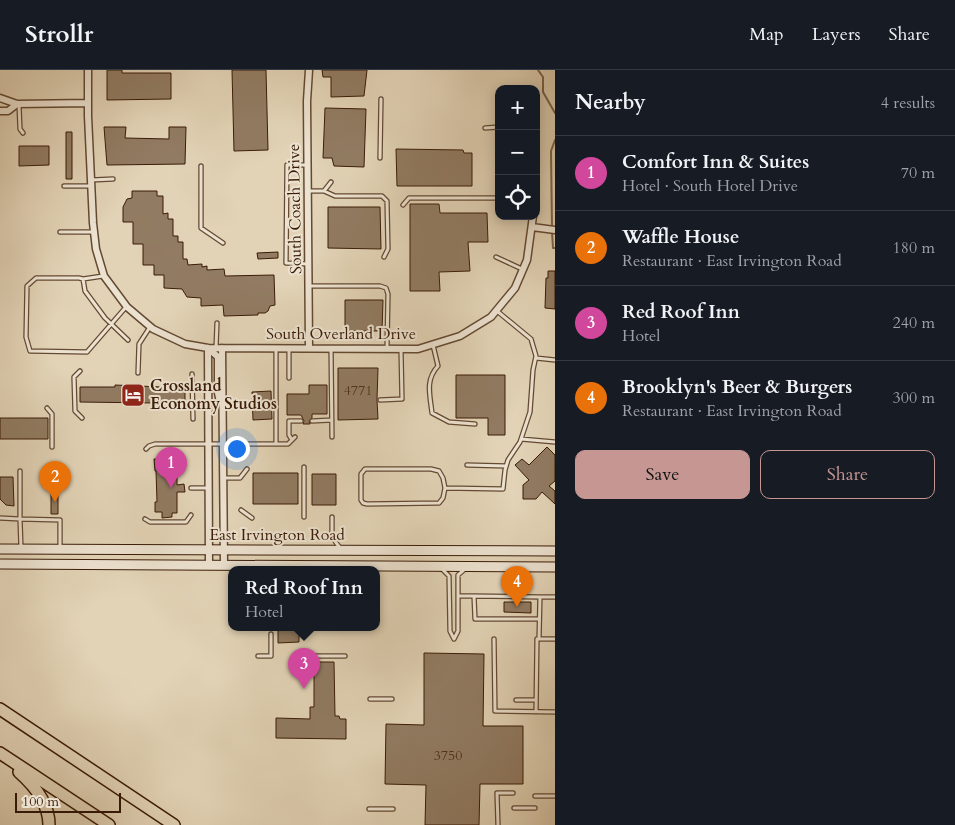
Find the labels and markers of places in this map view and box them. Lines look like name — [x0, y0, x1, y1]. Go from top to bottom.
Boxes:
place label: Crossland Economy Studios — [150, 375, 277, 415]
hotel icon: Crossland Economy Studios — [120, 382, 146, 408]
pin: 1 — [155, 447, 187, 488]
pin: 2 — [39, 461, 71, 502]
pin: 4 — [501, 566, 533, 607]
pin: 3 — [288, 648, 320, 689]

